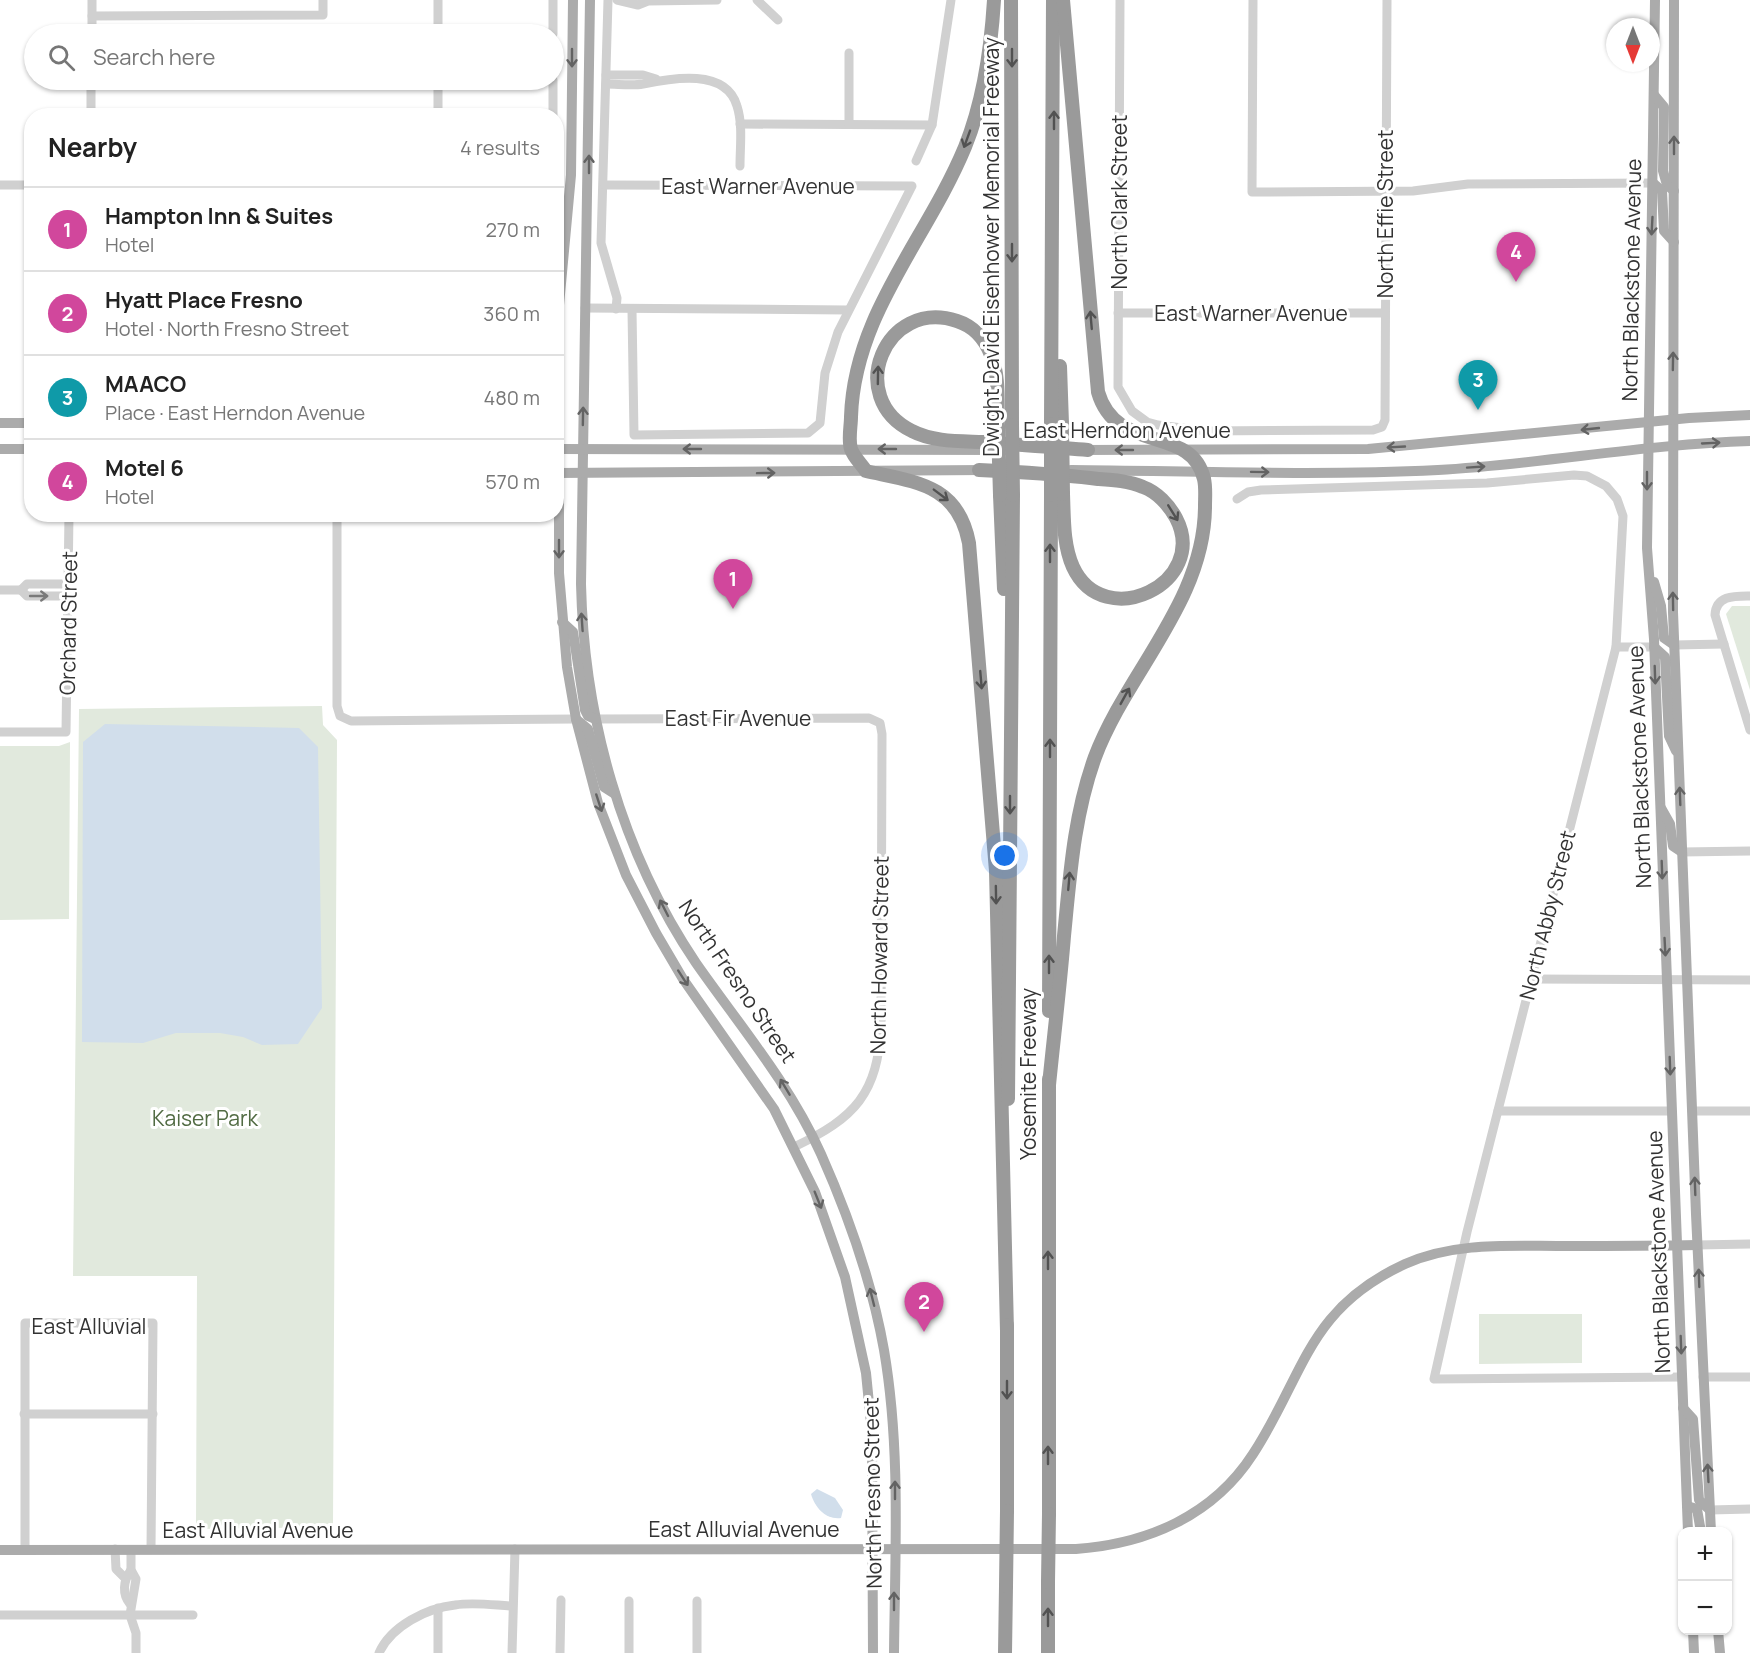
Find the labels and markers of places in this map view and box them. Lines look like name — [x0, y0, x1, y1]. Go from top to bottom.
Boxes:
pin: 4 — [1496, 232, 1536, 282]
pin: 3 — [1458, 360, 1498, 410]
pin: 1 — [714, 560, 752, 609]
pin: 2 — [904, 1282, 944, 1332]

